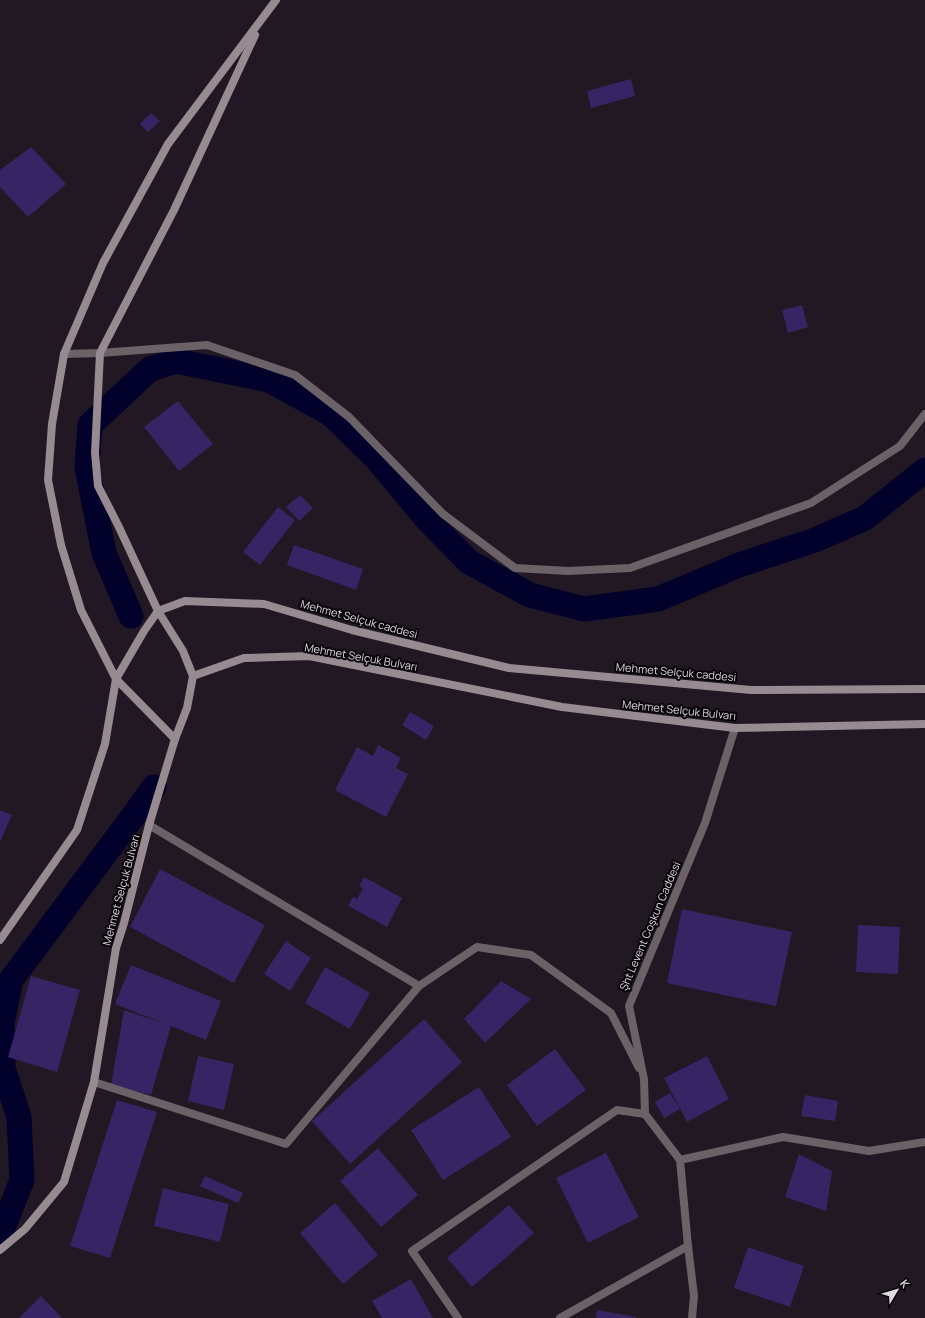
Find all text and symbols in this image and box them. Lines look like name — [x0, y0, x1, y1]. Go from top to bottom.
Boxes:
street label: Mehmet Selçuk caddesi — [299, 596, 419, 641]
street label: Mehmet Selçuk Bulvarı — [303, 639, 419, 674]
street label: Mehmet Selçuk caddesi — [615, 659, 737, 684]
street label: Mehmet Selçuk Bulvarı — [621, 696, 737, 723]
street label: Mehmet Selçuk Bulvarı — [98, 833, 143, 947]
street label: Şht Levent Coşkun Caddesi — [615, 859, 684, 993]
north arrow — [877, 1270, 917, 1310]
text: K — [897, 1276, 914, 1292]

